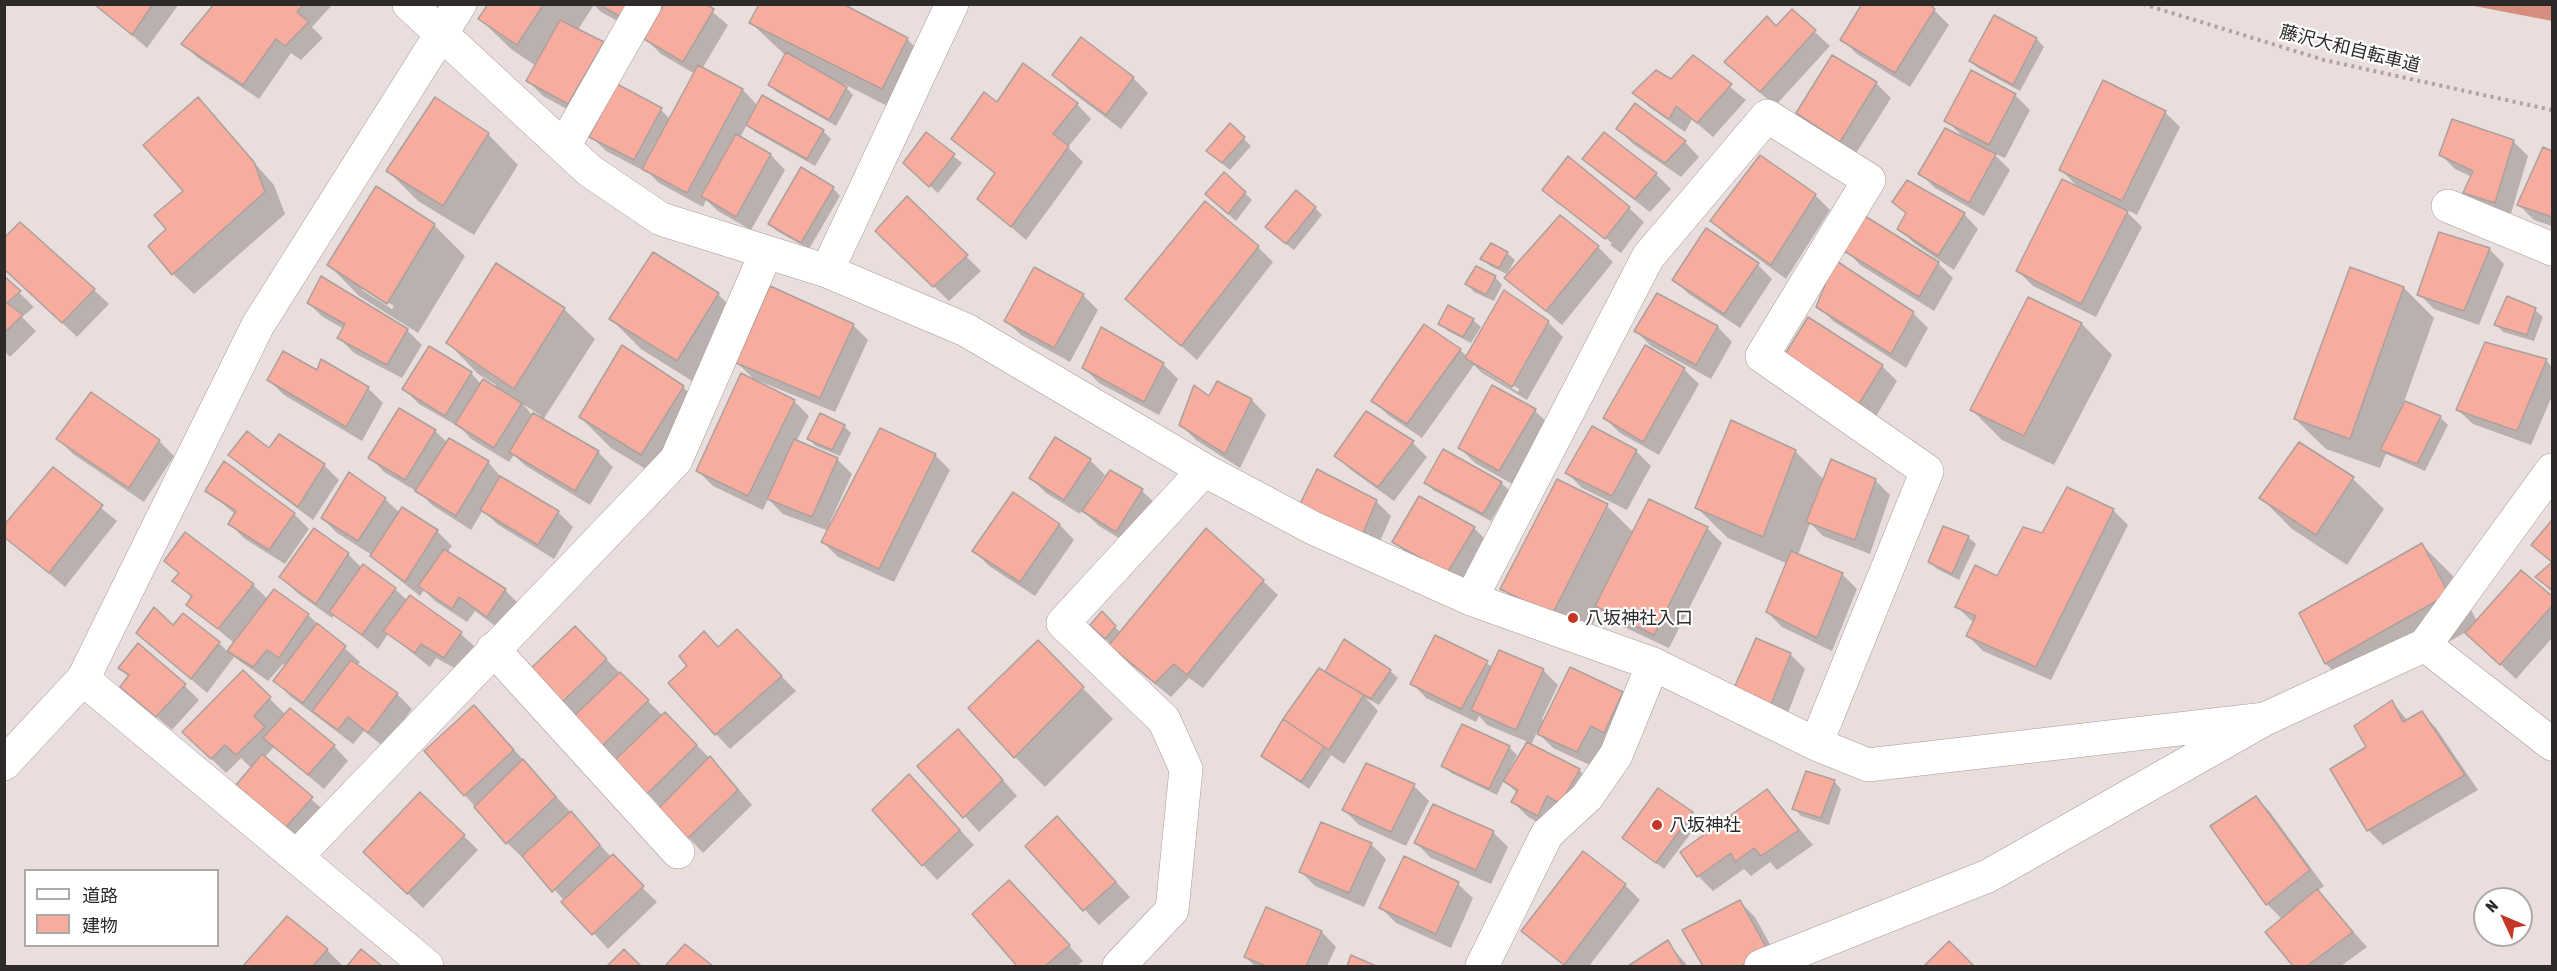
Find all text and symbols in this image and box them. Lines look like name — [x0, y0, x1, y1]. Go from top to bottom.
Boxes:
street label: 藤沢大和自転車道 — [2278, 21, 2422, 77]
place label: 八坂神社入口 — [1585, 607, 1693, 629]
marker: 八坂神社入口 — [1566, 611, 1580, 625]
place label: 八坂神社 — [1669, 814, 1741, 836]
marker: 八坂神社 — [1650, 818, 1664, 832]
legend — [24, 869, 219, 947]
text: 道路 — [82, 885, 118, 906]
north arrow — [2473, 887, 2533, 947]
text: N — [2482, 896, 2501, 916]
text: 建物 — [82, 915, 118, 936]

